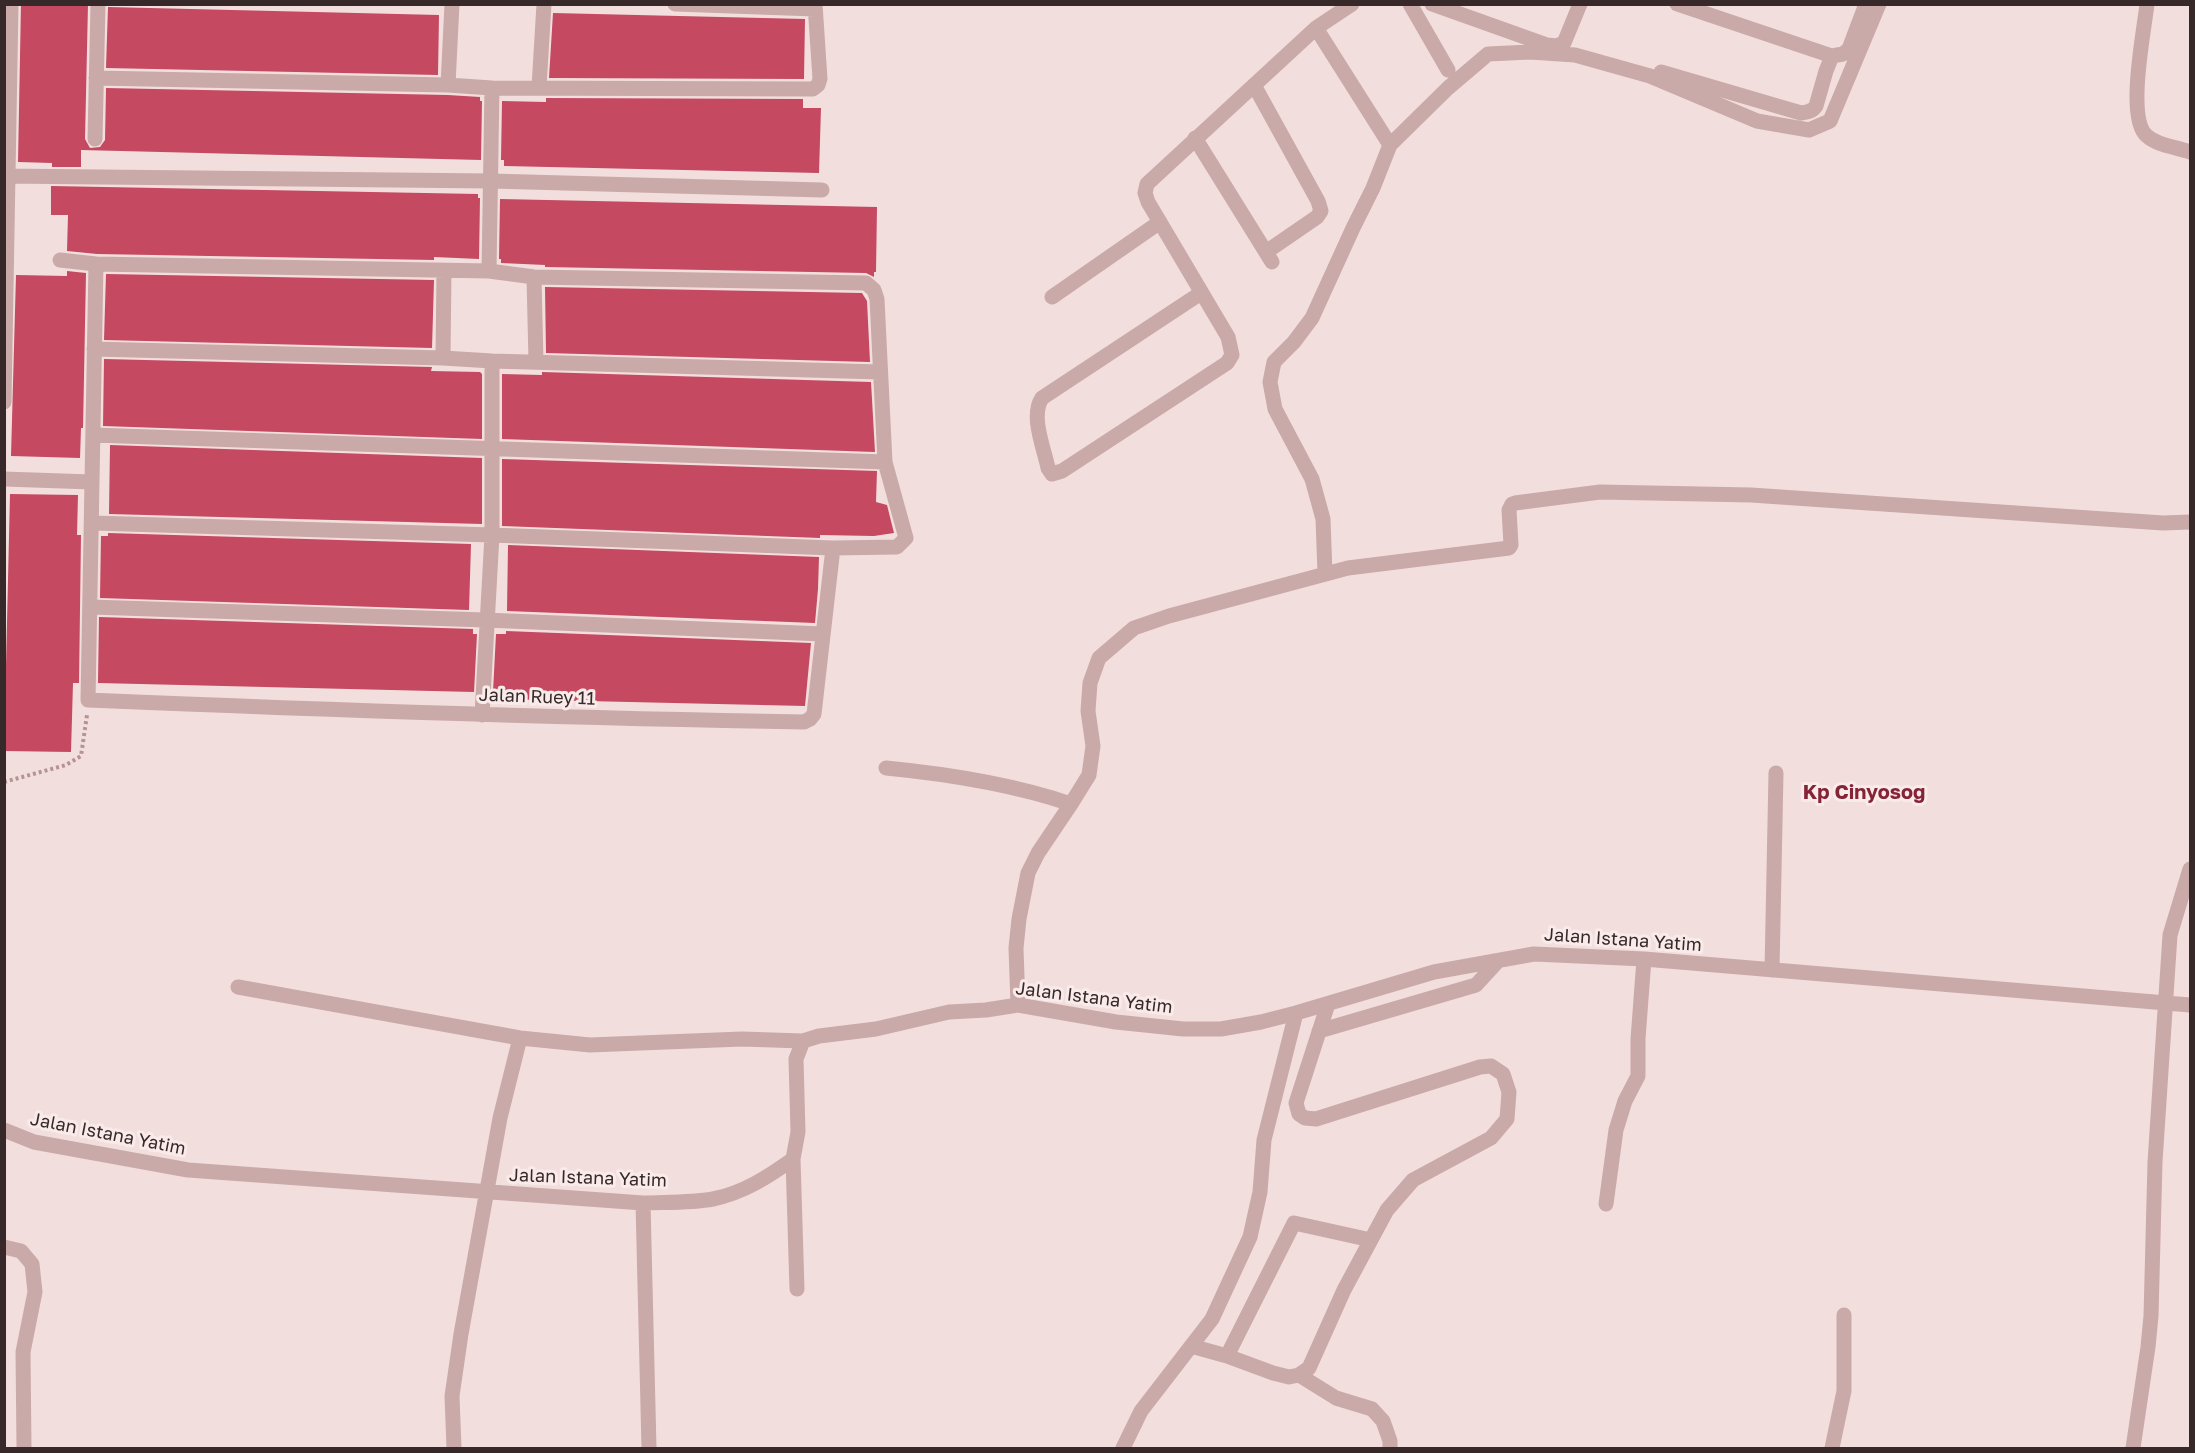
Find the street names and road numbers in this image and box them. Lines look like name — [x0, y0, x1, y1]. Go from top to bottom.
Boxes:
street label: Jalan Ruey 11 — [478, 684, 596, 710]
street label: Jalan Istana Yatim — [1543, 924, 1703, 956]
street label: Jalan Istana Yatim — [1014, 978, 1174, 1018]
street label: Jalan Istana Yatim — [28, 1108, 188, 1160]
street label: Jalan Istana Yatim — [509, 1164, 667, 1192]

